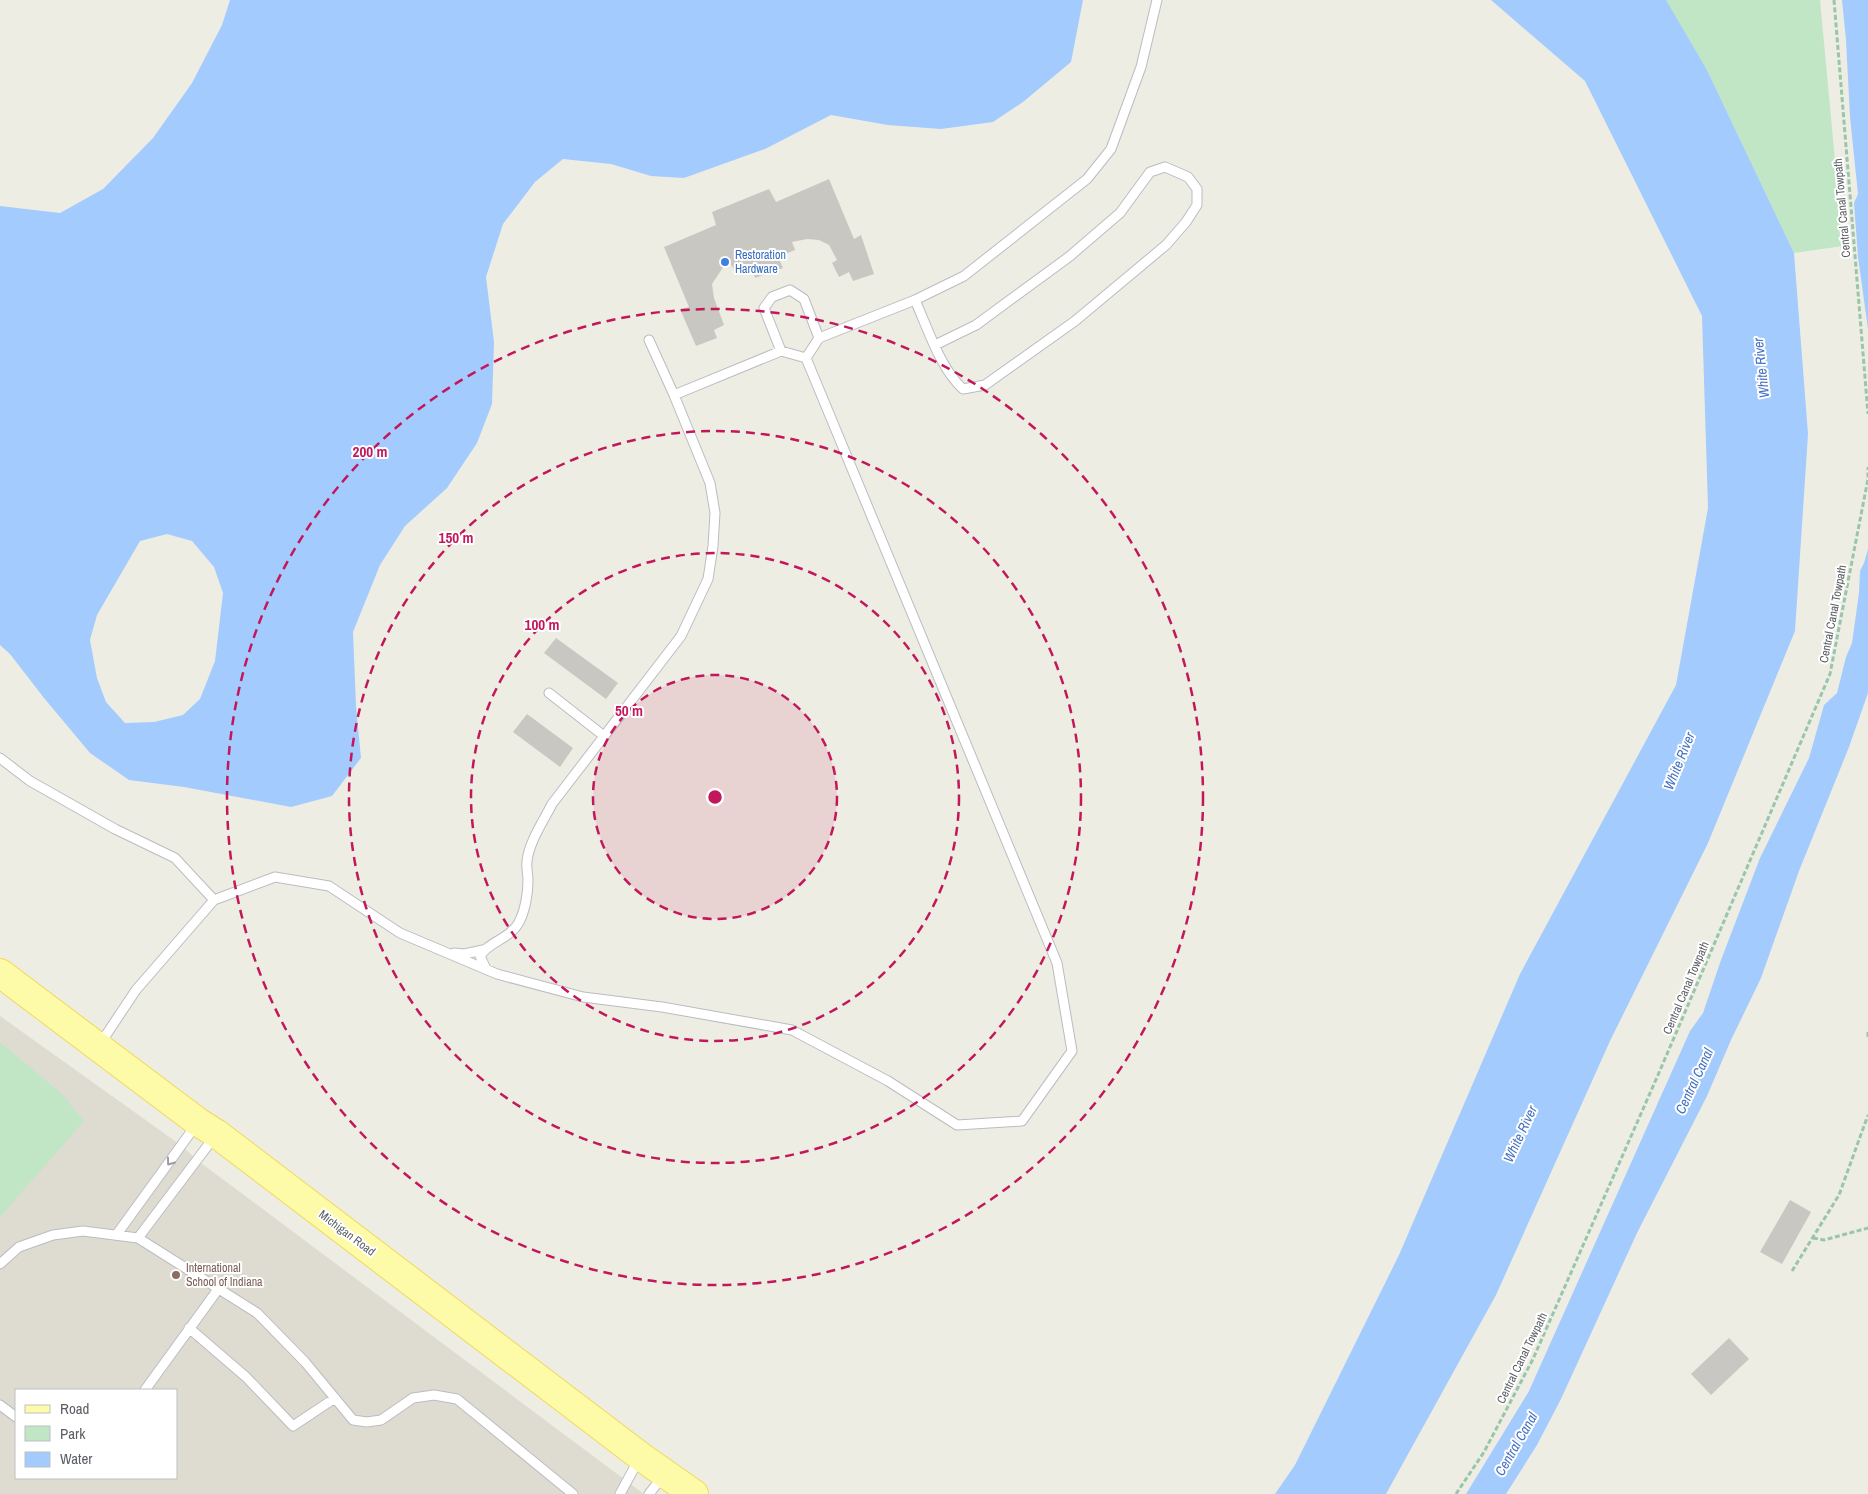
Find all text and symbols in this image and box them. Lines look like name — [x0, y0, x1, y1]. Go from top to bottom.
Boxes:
street label: Central Canal Towpath — [1830, 158, 1854, 258]
place label: Restoration Hardware — [735, 247, 786, 277]
marker: Restoration Hardware — [719, 256, 731, 268]
water label: White River — [1749, 336, 1773, 399]
text: 200 m — [353, 441, 387, 462]
text: 150 m — [439, 527, 473, 548]
street label: Central Canal Towpath — [1816, 564, 1850, 664]
text: 100 m — [525, 614, 559, 635]
text: 50 m — [615, 700, 643, 721]
water label: White River — [1659, 728, 1699, 792]
centre of rings — [706, 788, 724, 806]
street label: Central Canal Towpath — [1659, 939, 1713, 1037]
water label: Central Canal — [1671, 1045, 1717, 1117]
water label: White River — [1499, 1102, 1541, 1165]
one-way arrow — [167, 1156, 176, 1166]
street label: Michigan Road — [316, 1207, 378, 1259]
place label: International School of Indiana — [186, 1260, 263, 1290]
marker: International School of Indiana — [170, 1269, 182, 1281]
street label: Central Canal Towpath — [1493, 1310, 1551, 1406]
legend — [15, 1389, 178, 1479]
text: Road — [60, 1398, 89, 1419]
water label: Central Canal — [1491, 1409, 1542, 1479]
text: Park — [60, 1423, 86, 1444]
text: Water — [60, 1448, 92, 1469]

